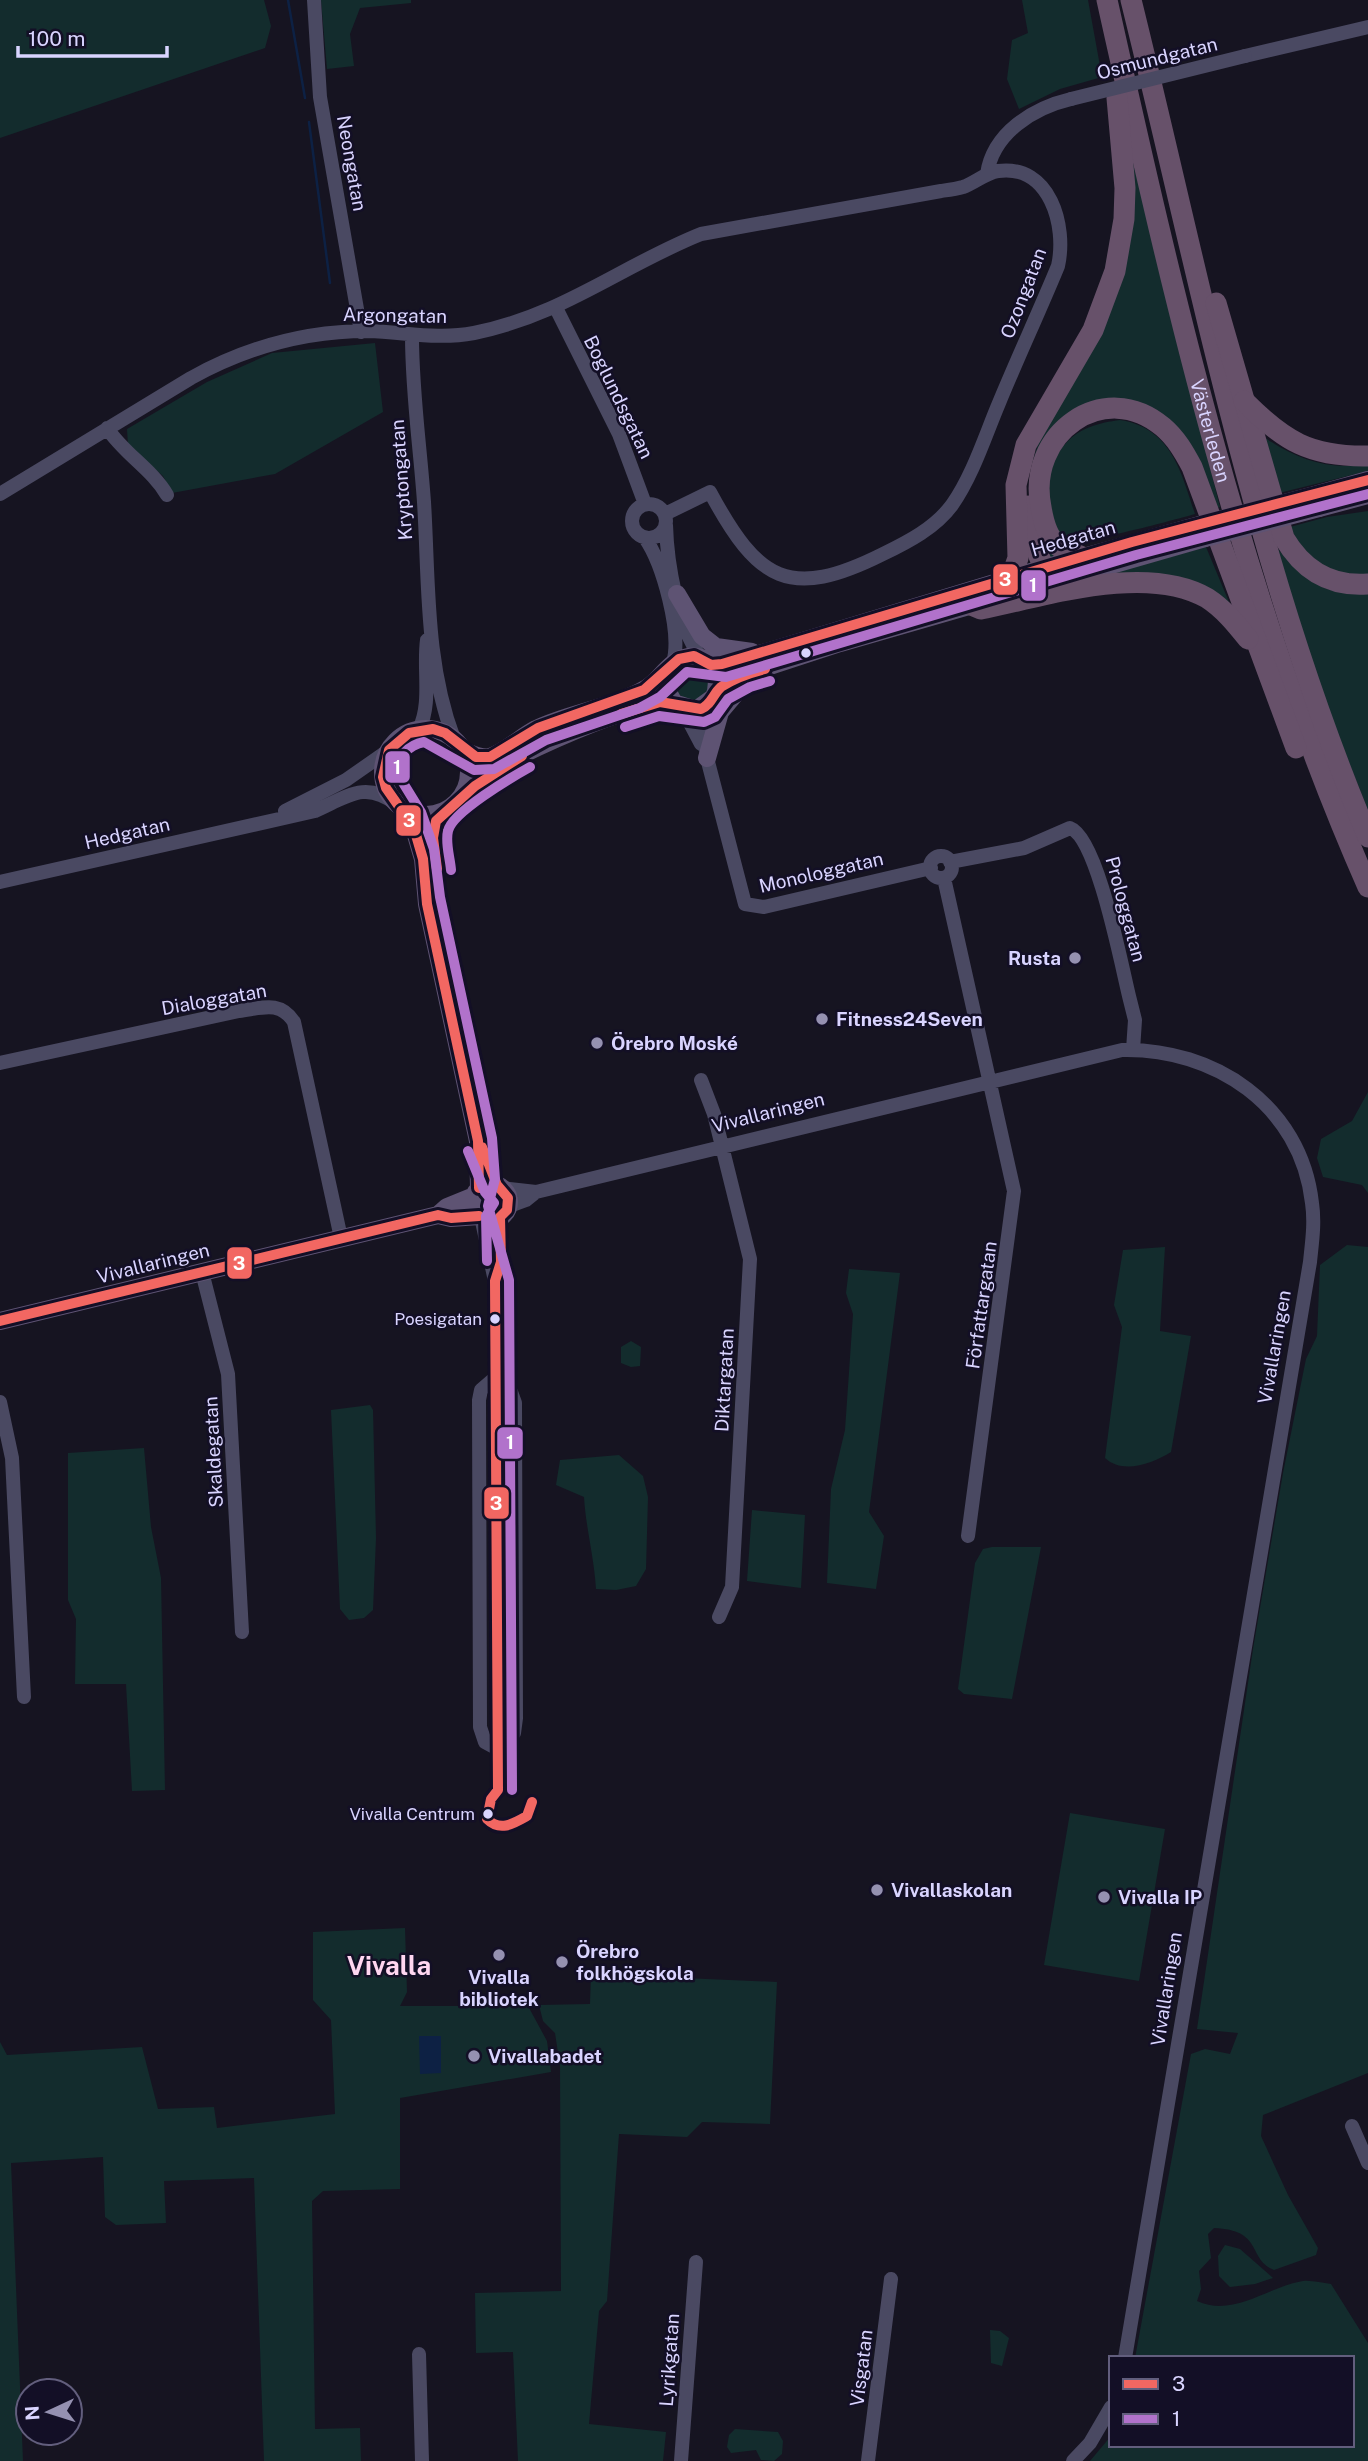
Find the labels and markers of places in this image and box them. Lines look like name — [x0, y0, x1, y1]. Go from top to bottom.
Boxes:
unlabelled marker — [799, 646, 813, 660]
place label: Rusta — [1008, 947, 1061, 969]
marker: Rusta — [1067, 950, 1083, 966]
place label: Fitness24Seven — [836, 1008, 983, 1030]
marker: Fitness24Seven — [814, 1011, 830, 1027]
place label: Örebro Moské — [611, 1032, 738, 1054]
marker: Örebro Moské — [589, 1035, 605, 1051]
place label: Poesigatan — [394, 1309, 482, 1329]
marker: Poesigatan — [488, 1312, 502, 1326]
place label: Vivalla Centrum — [349, 1804, 475, 1824]
marker: Vivalla Centrum — [481, 1807, 495, 1821]
place label: Vivallaskolan — [891, 1879, 1012, 1901]
marker: Vivallaskolan — [869, 1882, 885, 1898]
place label: Vivalla IP — [1118, 1886, 1202, 1908]
marker: Vivalla IP — [1096, 1889, 1112, 1905]
place label: Örebro folkhögskola — [576, 1940, 694, 1984]
marker: Vivalla bibliotek — [491, 1947, 507, 1963]
marker: Örebro folkhögskola — [554, 1954, 570, 1970]
place label: Vivalla bibliotek — [459, 1966, 539, 2010]
place label: Vivallabadet — [488, 2045, 602, 2067]
marker: Vivallabadet — [466, 2048, 482, 2064]

